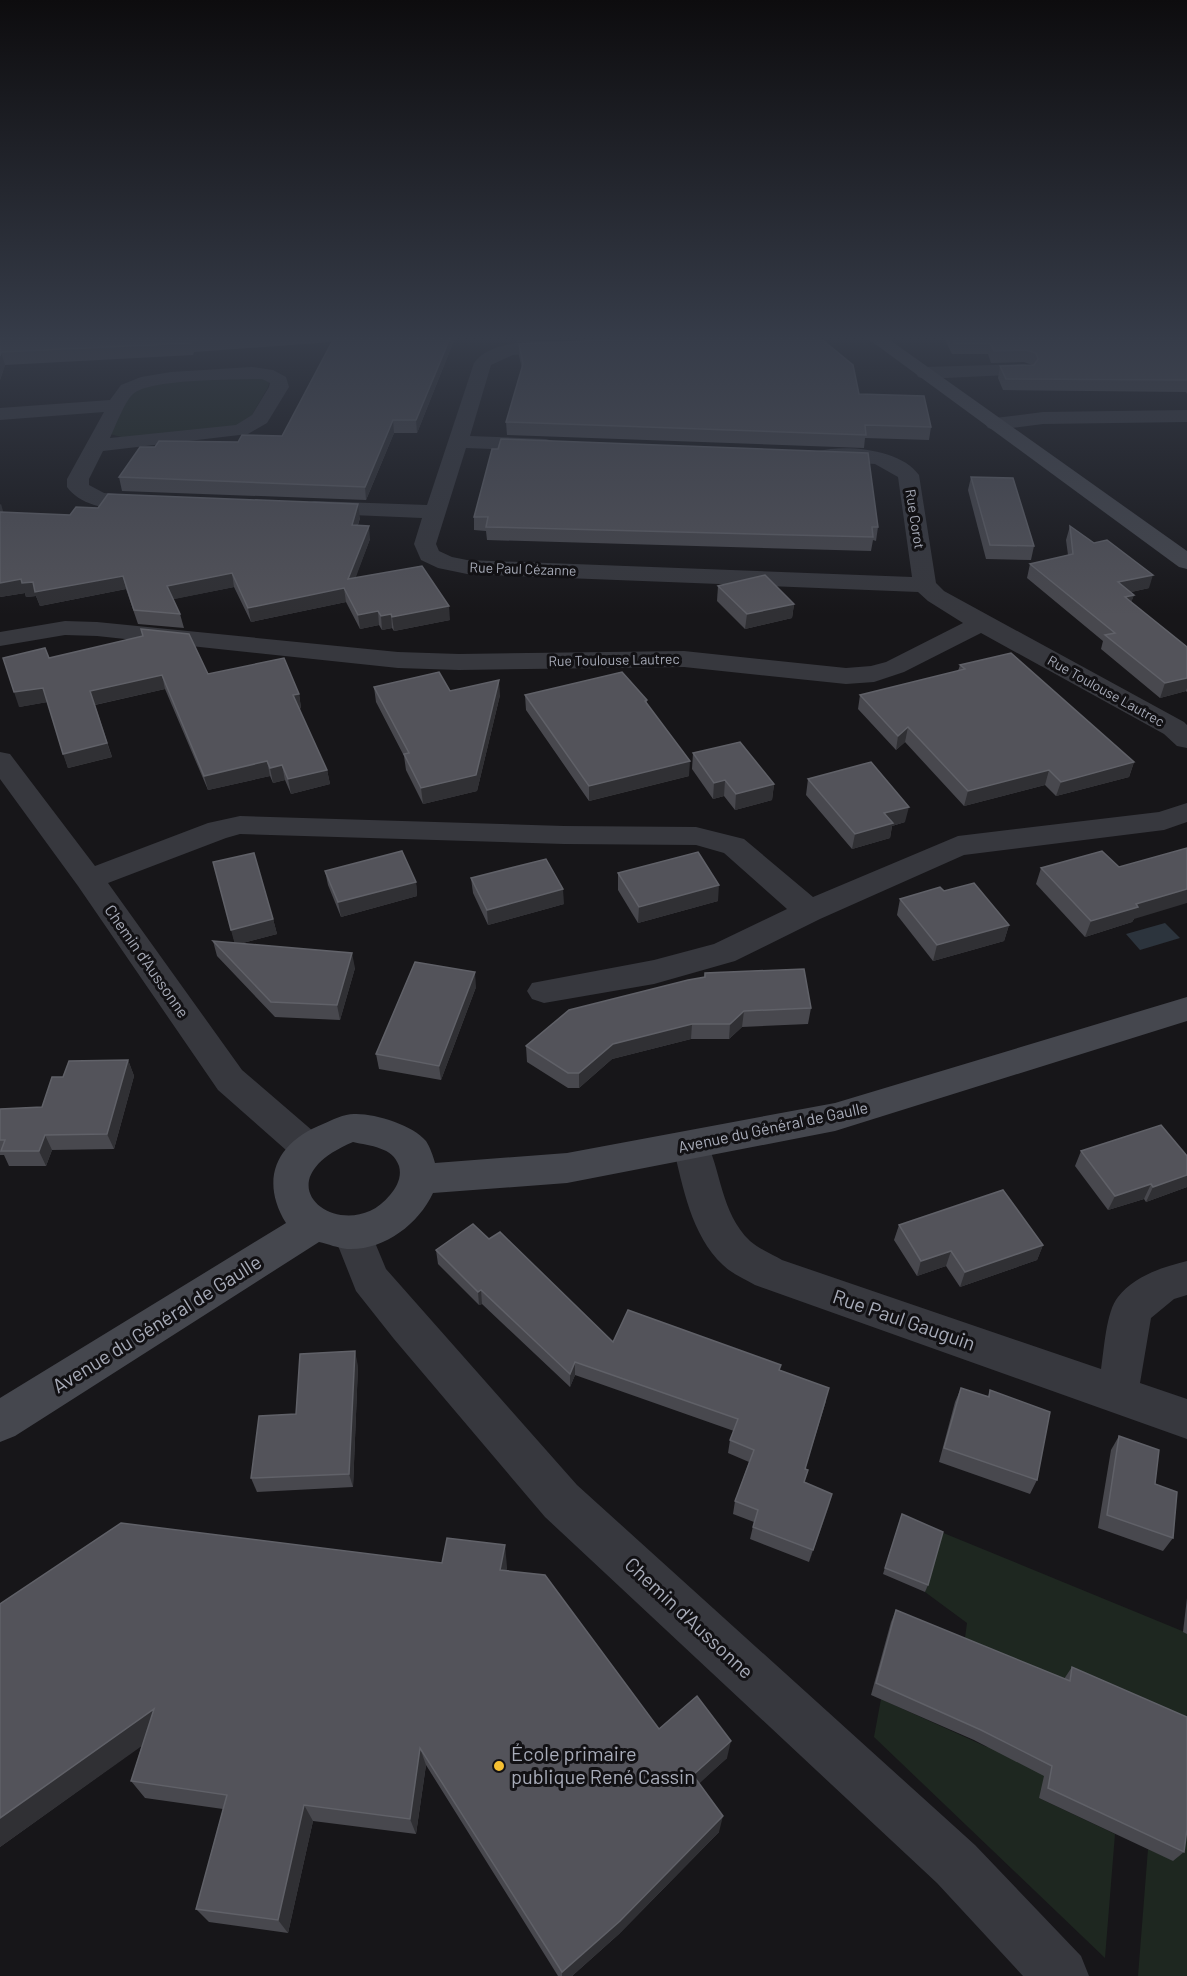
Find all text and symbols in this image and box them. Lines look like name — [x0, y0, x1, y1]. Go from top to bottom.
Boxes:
street label: Rue Corot — [902, 488, 929, 550]
street label: Rue Paul Cézanne — [469, 558, 577, 579]
street label: Rue Toulouse Lautrec — [548, 650, 680, 669]
street label: Rue Toulouse Lautrec — [1045, 651, 1168, 730]
street label: Chemin d'Aussonne — [101, 901, 194, 1021]
street label: Avenue du Général de Gaulle — [676, 1097, 870, 1156]
street label: Avenue du Général de Gaulle — [48, 1249, 265, 1397]
street label: Rue Paul Gauguin — [830, 1283, 979, 1355]
street label: Chemin d'Aussonne — [620, 1552, 759, 1683]
place label: École primaire publique René Cassin — [511, 1741, 695, 1788]
marker: École primaire publique René Cassin — [492, 1759, 506, 1773]

